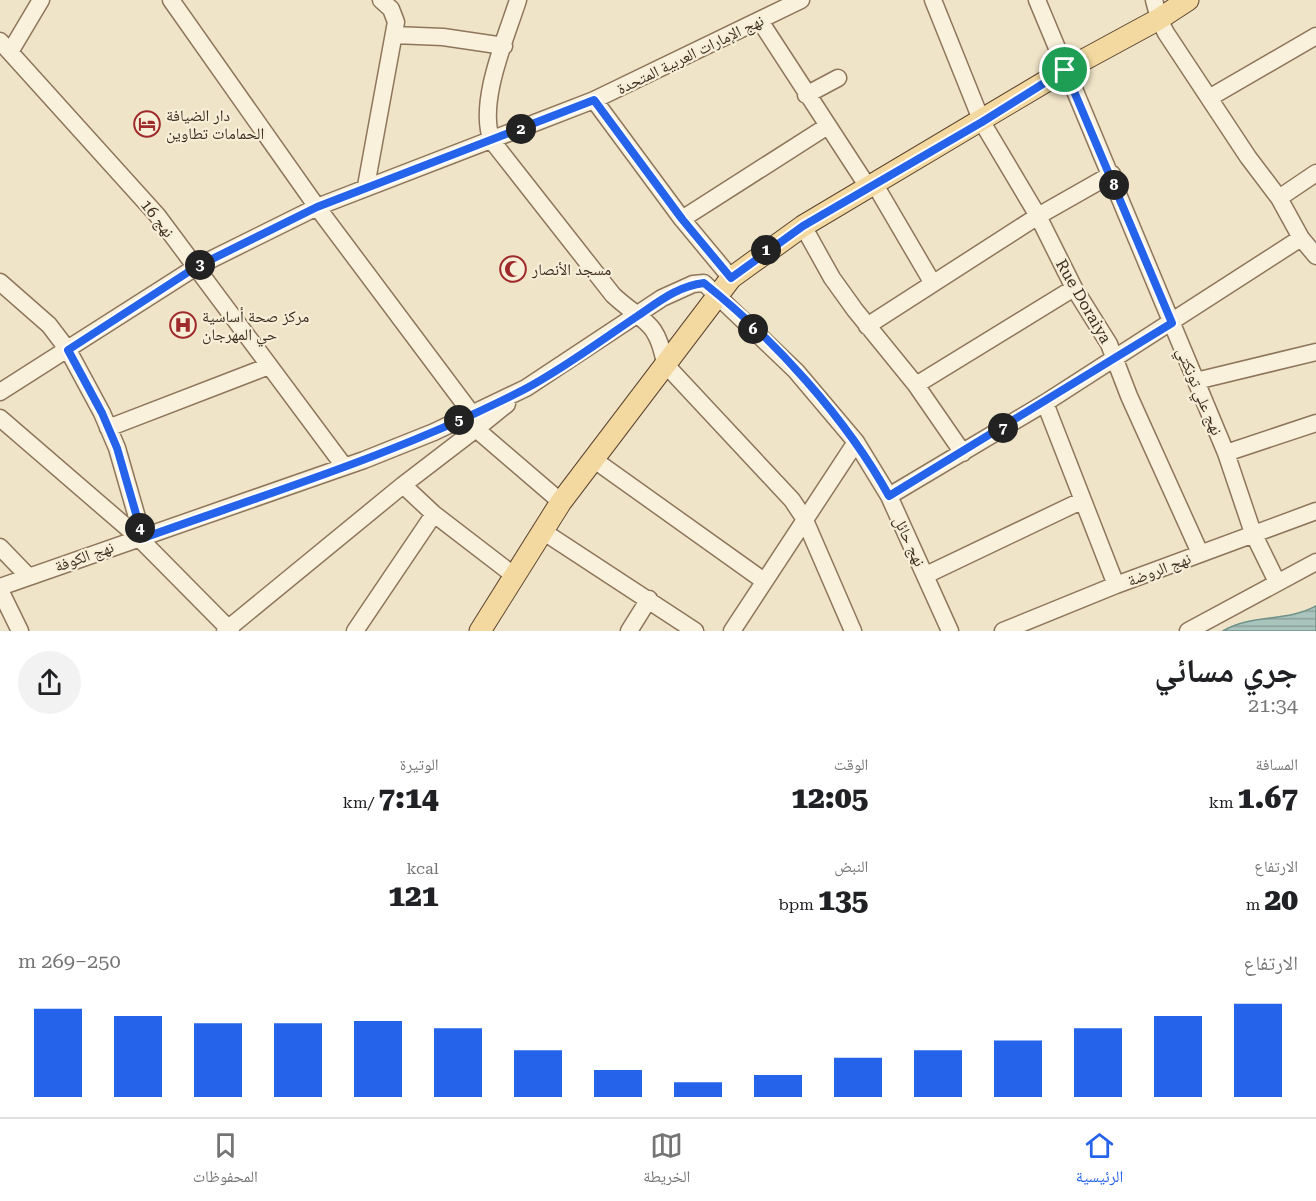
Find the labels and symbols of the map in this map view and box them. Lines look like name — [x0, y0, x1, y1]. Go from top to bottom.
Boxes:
street label: نهج الإمارات العربية المتحدة — [614, 11, 767, 99]
pin — [1039, 44, 1090, 95]
place label: دار الضيافة الحمامات تطاوين — [166, 106, 264, 144]
hotel icon: دار الضيافة الحمامات تطاوين — [132, 109, 162, 139]
pin: 2 — [506, 114, 536, 144]
pin: 8 — [1099, 170, 1129, 200]
street label: نهج 16 — [136, 195, 178, 242]
pin: 1 — [751, 235, 781, 265]
pin: 3 — [185, 250, 215, 280]
mosque icon: مسجد الأنصار — [498, 254, 528, 284]
street label: Rue Doraiya — [1052, 256, 1115, 347]
place label: مسجد الأنصار — [531, 260, 611, 279]
place label: مركز صحة أساسية حي المهرجان — [202, 307, 309, 347]
hospital icon: مركز صحة أساسية حي المهرجان — [168, 310, 198, 340]
pin: 6 — [738, 314, 768, 344]
street label: نهج علي تونكتي — [1170, 344, 1227, 439]
pin: 5 — [444, 405, 474, 435]
pin: 7 — [988, 413, 1018, 443]
pin: 4 — [125, 513, 155, 543]
street label: نهج حائل — [889, 513, 929, 570]
street label: نهج الكوفة — [52, 537, 117, 577]
street label: نهج الروضة — [1125, 549, 1194, 591]

